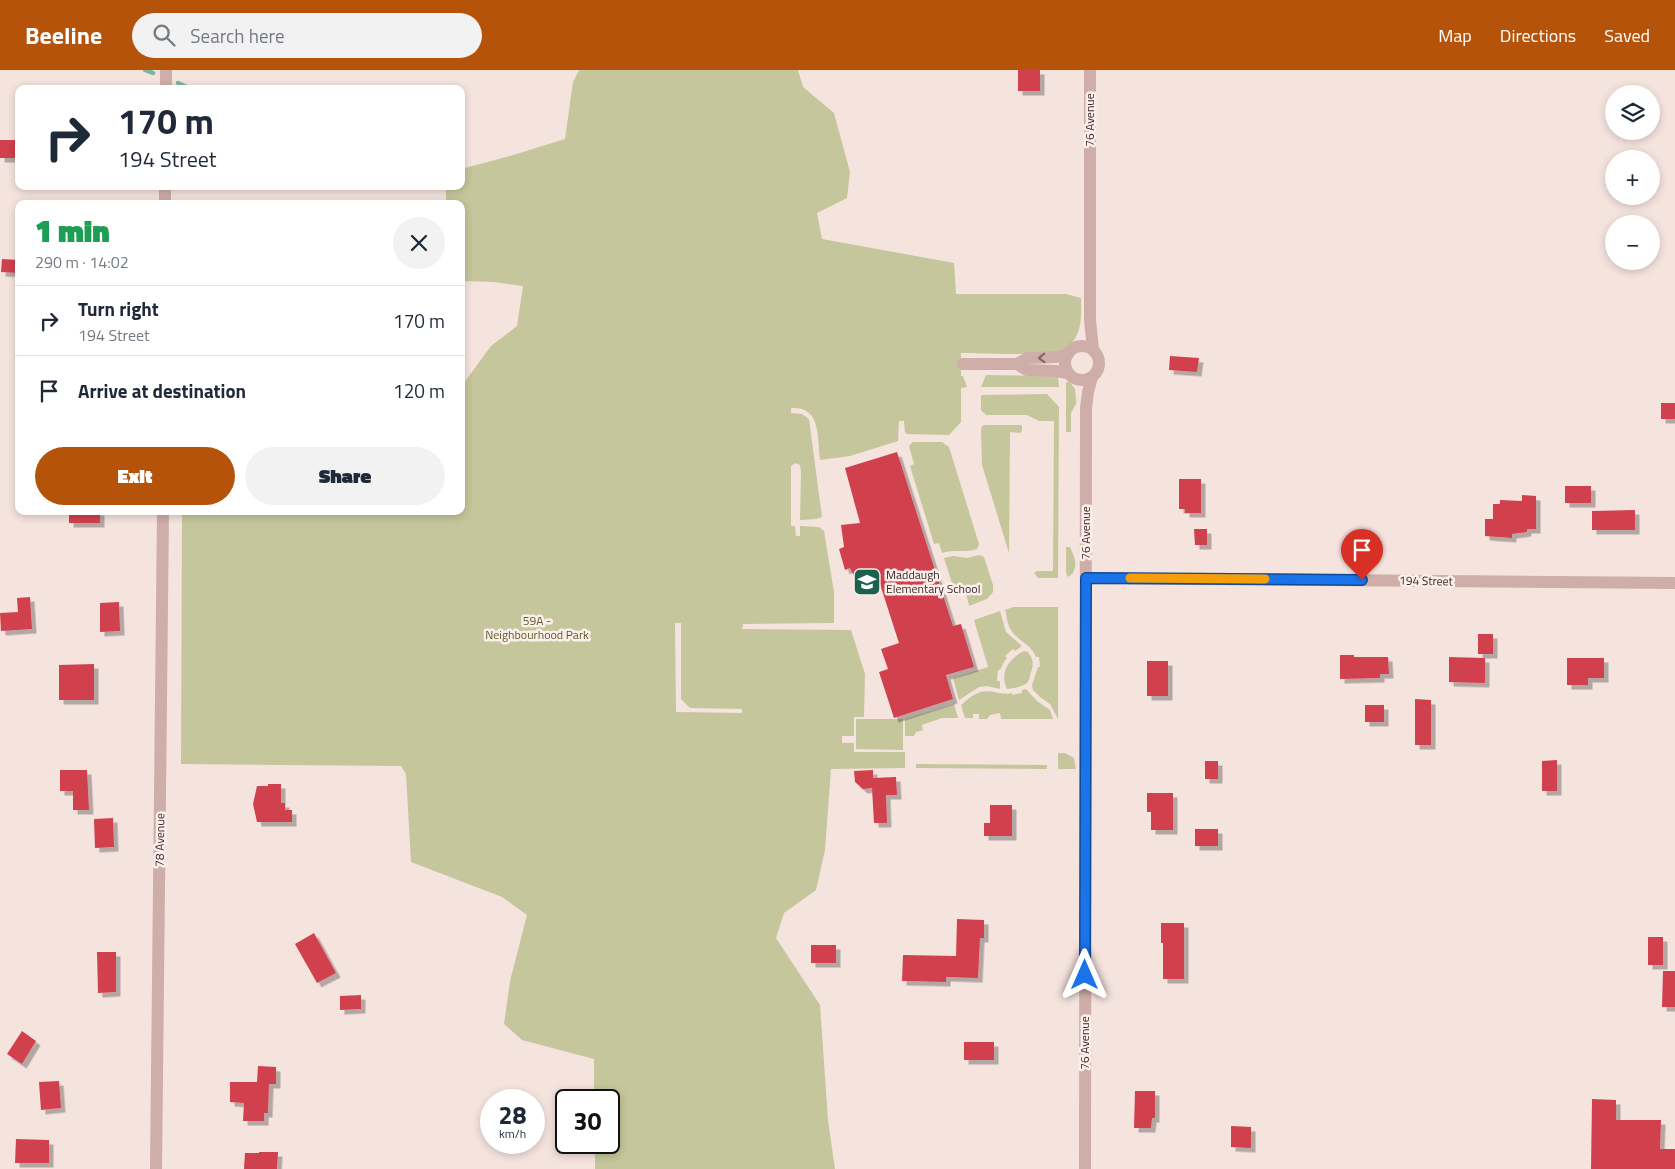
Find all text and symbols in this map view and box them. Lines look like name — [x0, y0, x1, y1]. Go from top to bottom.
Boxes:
search box — [132, 13, 482, 58]
text: Beeline — [25, 17, 102, 53]
icon: search — [150, 21, 178, 49]
text: Search here — [190, 21, 285, 50]
text: Map — [1438, 22, 1472, 49]
text: Directions — [1500, 22, 1576, 49]
text: Saved — [1604, 22, 1650, 49]
map controls — [1605, 85, 1660, 270]
button: layers — [1605, 85, 1660, 140]
street label: 76 Avenue — [1080, 93, 1099, 147]
text: 170 m — [118, 94, 214, 148]
icon: right — [35, 105, 100, 170]
text: 194 Street — [118, 142, 217, 176]
button: + — [1605, 150, 1660, 205]
text: 1 min — [35, 208, 110, 254]
button: − — [1605, 215, 1660, 270]
button: close — [393, 217, 445, 269]
text: 290 m · 14:02 — [35, 250, 129, 274]
text: Turn right — [78, 294, 159, 323]
text: 170 m — [393, 306, 445, 335]
icon: right — [35, 307, 63, 335]
text: 194 Street — [78, 323, 150, 347]
one-way arrow — [1038, 352, 1046, 363]
text: Arrive at destination — [78, 376, 246, 405]
text: 120 m — [393, 376, 445, 405]
icon: arrive — [35, 377, 63, 405]
button: Exit — [35, 447, 235, 505]
button: Share — [245, 447, 445, 505]
street label: 76 Avenue — [1076, 506, 1095, 560]
pin — [1341, 529, 1383, 580]
icon: arrive — [1348, 536, 1376, 564]
place label: Maddaugh Elementary School — [886, 565, 980, 598]
school or university icon: Maddaugh Elementary School — [852, 567, 882, 597]
street label: 194 Street — [1399, 571, 1454, 590]
park label: 59A - Neighbourhood Park — [485, 611, 589, 644]
street label: 78 Avenue — [150, 813, 169, 867]
position arrow — [1058, 948, 1110, 1000]
street label: 76 Avenue — [1075, 1016, 1094, 1070]
speed limit sign: 30 — [555, 1089, 620, 1154]
text: 28 — [498, 1096, 527, 1134]
text: km/h — [499, 1124, 526, 1143]

